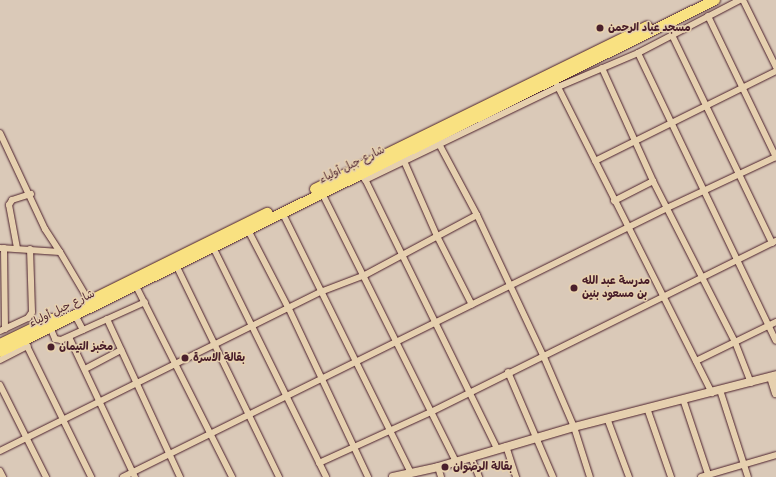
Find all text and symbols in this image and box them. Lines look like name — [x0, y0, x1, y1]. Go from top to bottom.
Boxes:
place label: مسجد عباد الرحمن — [608, 21, 691, 35]
marker: مسجد عباد الرحمن — [595, 23, 605, 33]
street label: شارع جبل أولياء — [317, 143, 387, 187]
place label: مدرسة عبد الله بن مسعود بنين — [582, 275, 650, 301]
marker: مدرسة عبد الله بن مسعود بنين — [569, 283, 579, 293]
street label: شارع جبل أولياء — [27, 287, 97, 331]
place label: مخبز التيمان — [59, 340, 113, 354]
marker: مخبز التيمان — [46, 342, 56, 352]
place label: بقالة الاسرة — [193, 351, 245, 365]
marker: بقالة الاسرة — [180, 353, 190, 363]
place label: بقالة الرضوان — [453, 460, 512, 474]
marker: بقالة الرضوان — [440, 462, 450, 472]

